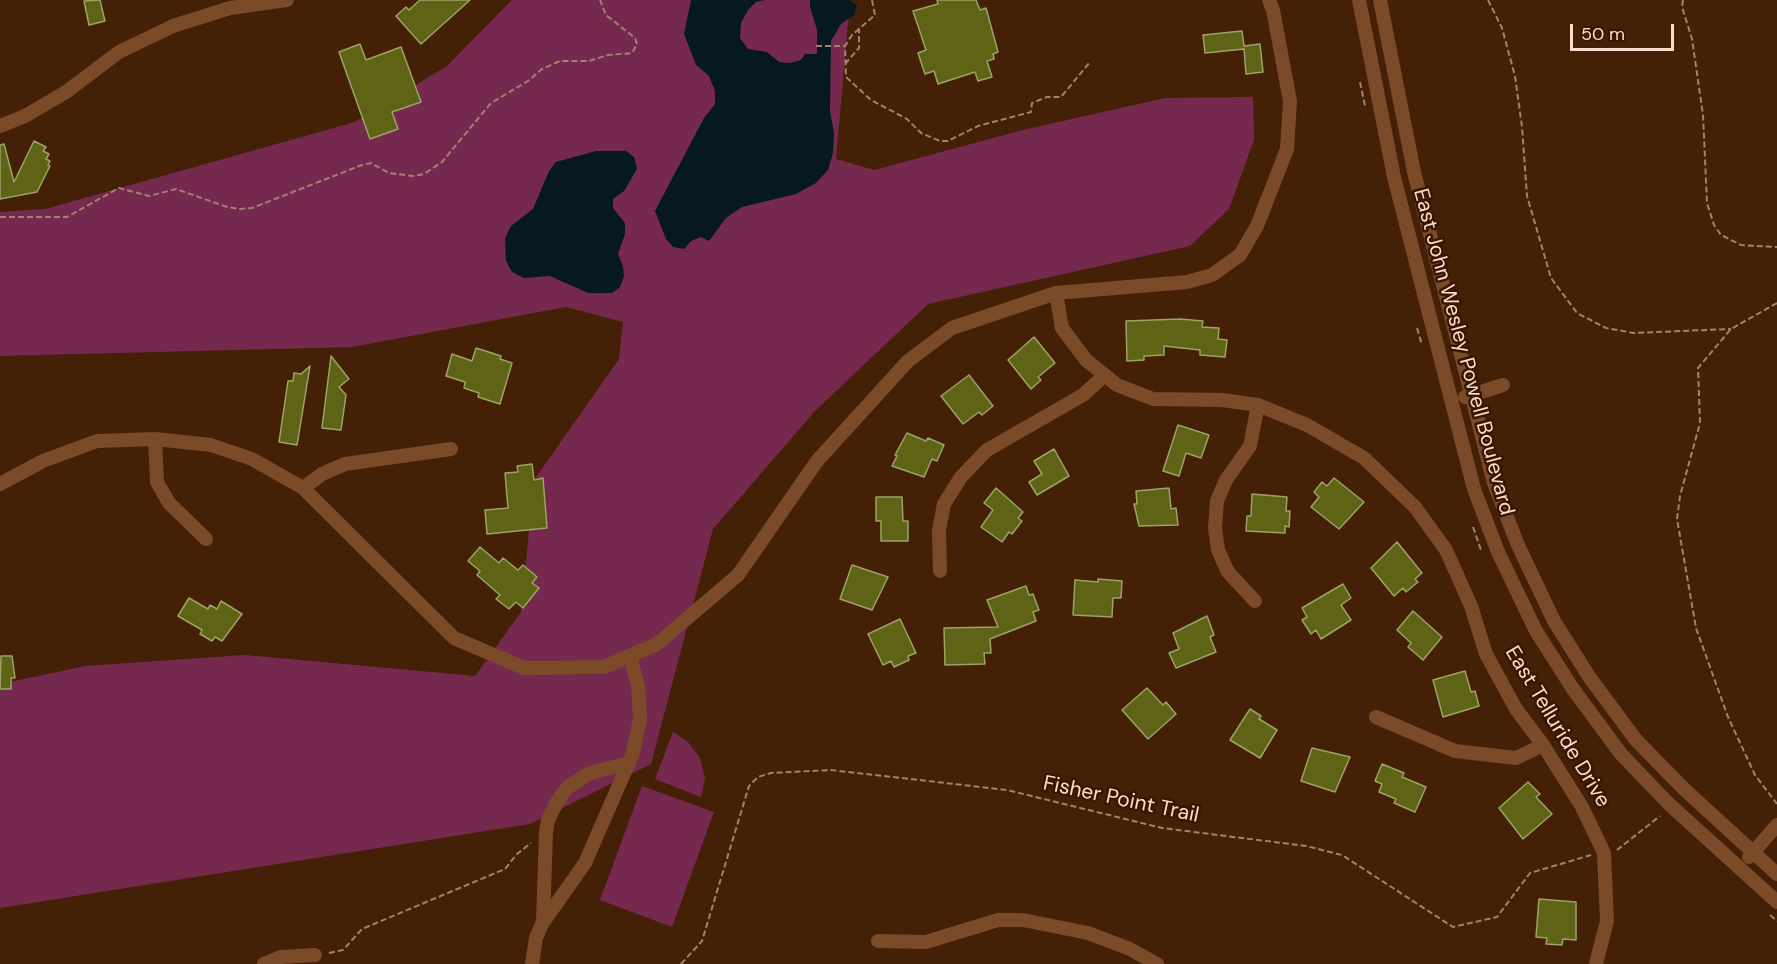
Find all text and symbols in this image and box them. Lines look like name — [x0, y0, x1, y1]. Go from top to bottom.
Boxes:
scale bar — [1573, 12, 1676, 50]
text: 50 m — [1581, 22, 1625, 46]
street label: East John Wesley Powell Boulevard — [1407, 186, 1519, 518]
street label: East Telluride Drive — [1499, 642, 1615, 812]
street label: Fisher Point Trail — [1041, 771, 1201, 829]

